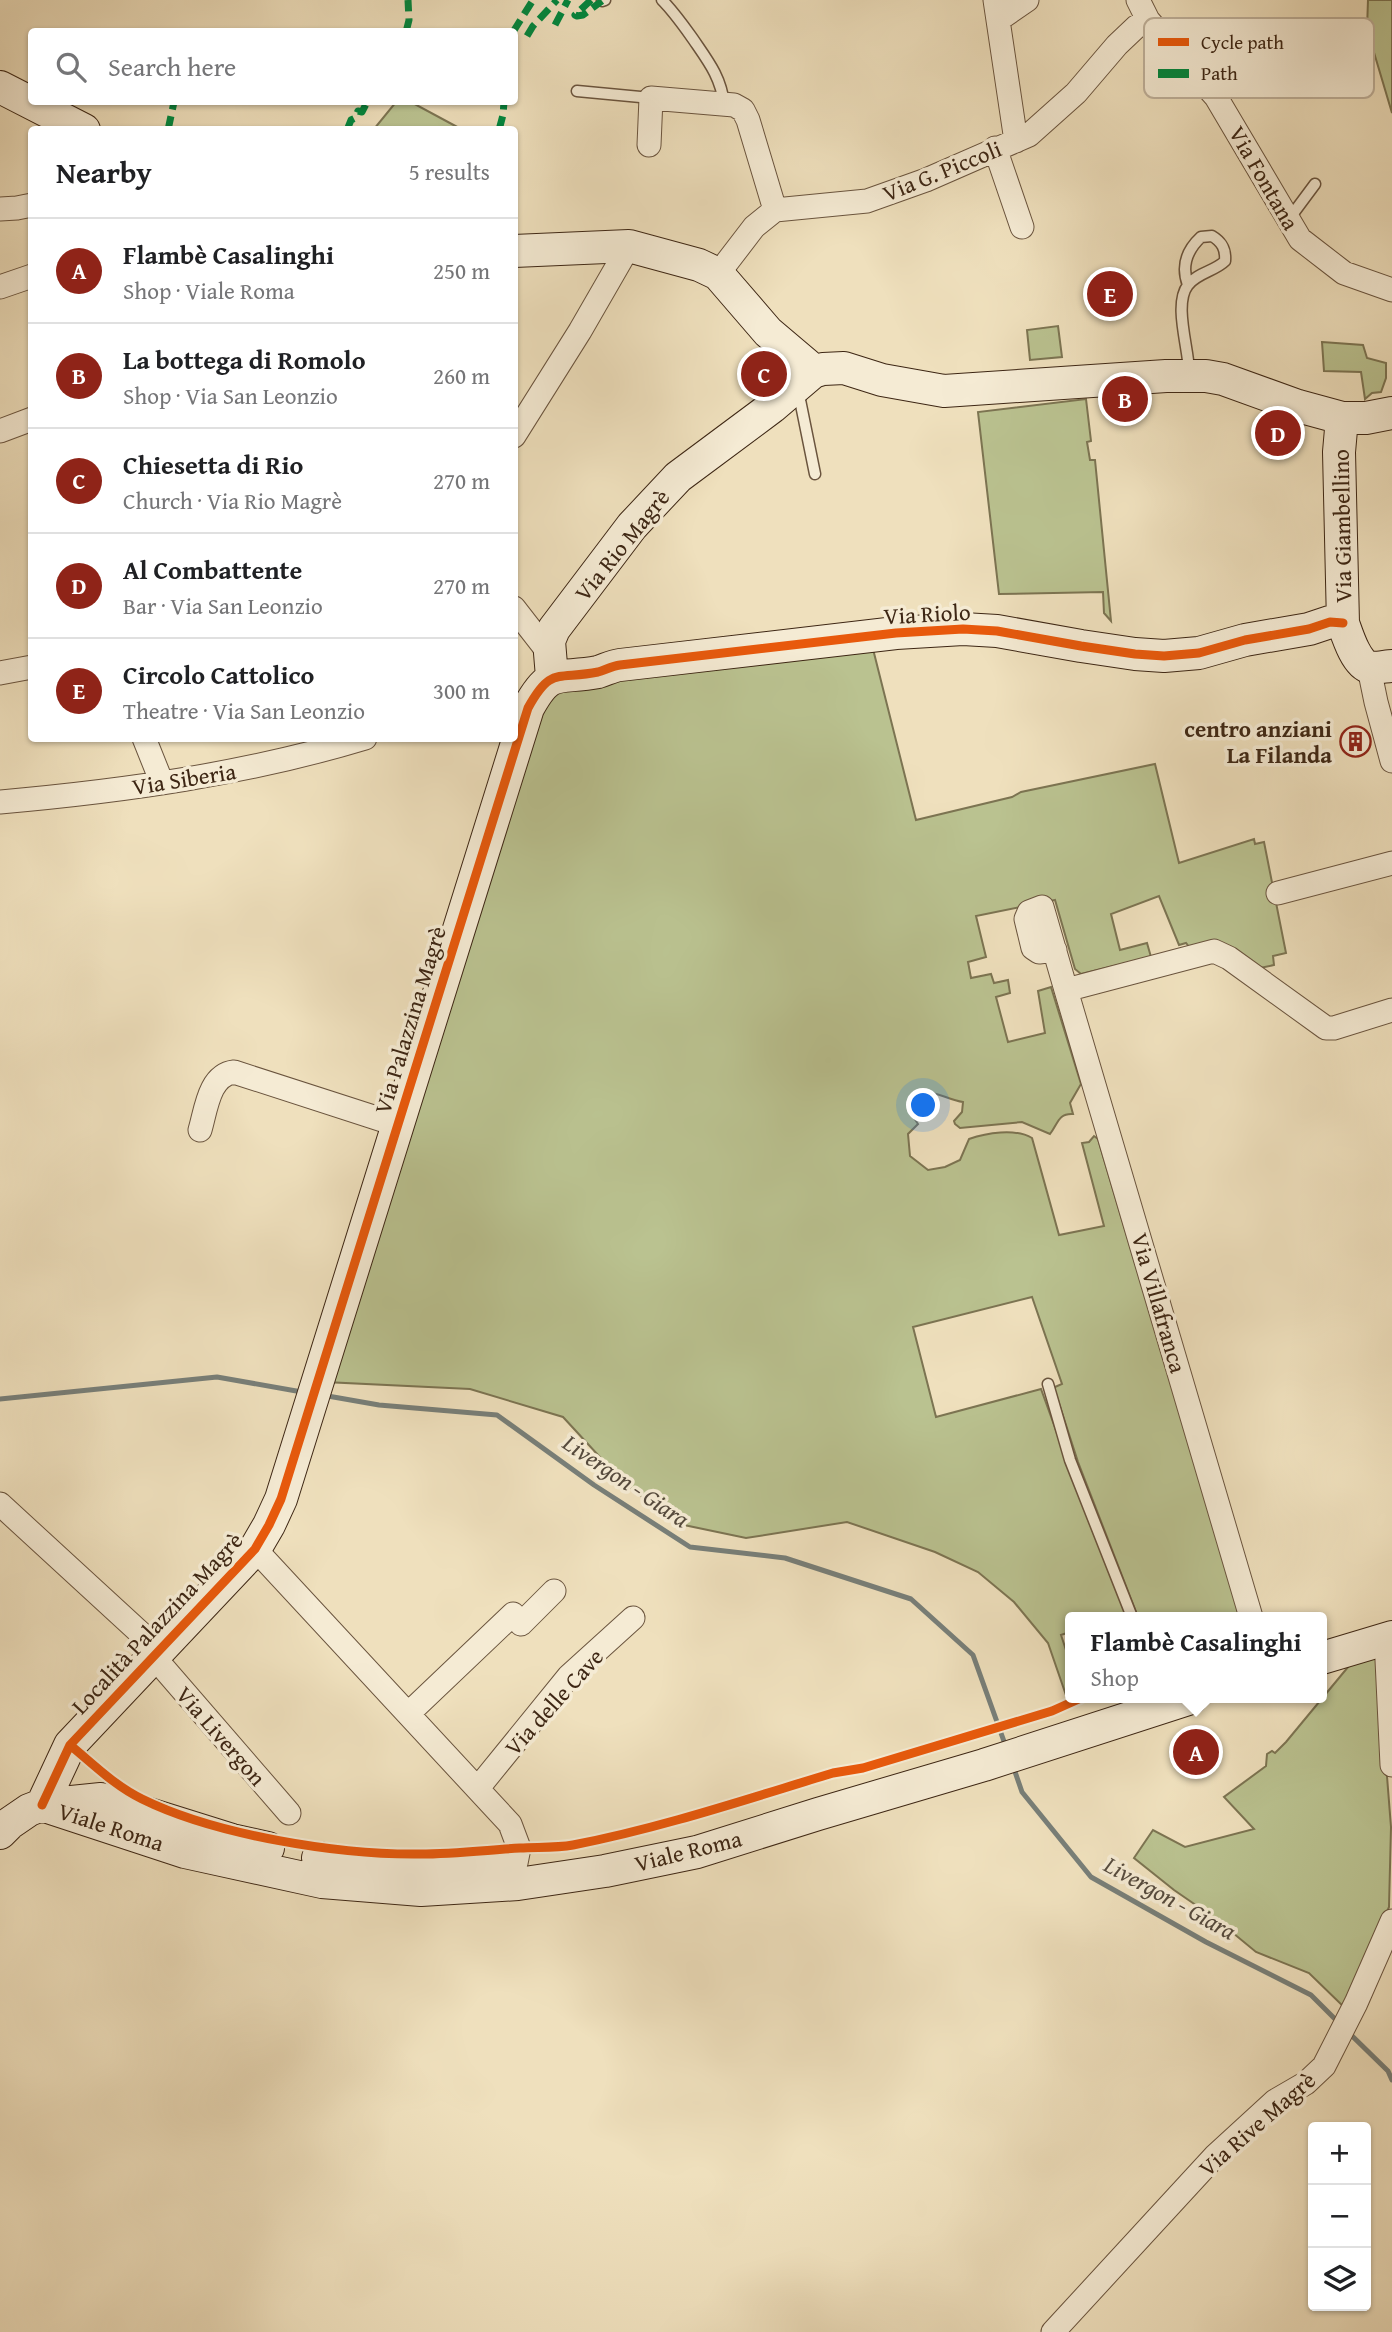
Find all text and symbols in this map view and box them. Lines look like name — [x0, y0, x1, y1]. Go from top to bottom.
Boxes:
legend — [1144, 18, 1374, 98]
search box — [28, 28, 518, 105]
text: Cycle path — [1201, 28, 1284, 56]
text: Search here — [108, 47, 236, 86]
icon: search — [52, 48, 90, 86]
text: Path — [1201, 59, 1238, 87]
street label: Via Fontana — [1221, 120, 1308, 236]
street label: Via G. Piccoli — [877, 132, 1006, 209]
text: Nearby — [56, 150, 152, 194]
text: 5 results — [409, 155, 490, 188]
text: Flambè Casalinghi — [123, 235, 334, 274]
text: A — [72, 254, 86, 287]
text: 250 m — [433, 254, 490, 287]
pin: E — [1087, 268, 1133, 320]
text: Shop · Viale Roma — [123, 274, 295, 307]
text: La bottega di Romolo — [123, 340, 366, 379]
pin: C — [741, 348, 787, 400]
text: B — [72, 359, 86, 392]
text: 260 m — [433, 359, 490, 392]
pin: B — [1102, 373, 1148, 425]
text: Shop · Via San Leonzio — [123, 379, 338, 412]
pin: D — [1255, 407, 1301, 459]
text: Chiesetta di Rio — [123, 445, 303, 484]
street label: Via Giambellino — [1324, 449, 1359, 603]
text: C — [72, 464, 86, 497]
text: 270 m — [433, 464, 490, 497]
street label: Via Rio Magrè — [566, 482, 677, 608]
text: Church · Via Rio Magrè — [123, 484, 342, 517]
text: Al Combattente — [123, 550, 302, 589]
text: D — [72, 569, 86, 602]
text: 270 m — [433, 569, 490, 602]
text: Bar · Via San Leonzio — [123, 589, 323, 622]
street label: Via Riolo — [883, 595, 971, 632]
text: Circolo Cattolico — [123, 655, 314, 694]
text: E — [73, 674, 85, 707]
text: 300 m — [433, 674, 490, 707]
text: Theatre · Via San Leonzio — [123, 694, 365, 727]
place label: centro anziani La Filanda — [1184, 712, 1332, 771]
building icon: centro anziani La Filanda — [1338, 725, 1372, 759]
street label: Via Siberia — [130, 754, 238, 803]
street label: Via Palazzina Magrè — [365, 922, 454, 1118]
your location — [906, 1088, 940, 1122]
street label: Via Villafranca — [1124, 1229, 1195, 1377]
water label: Livergon - Giara — [555, 1425, 697, 1536]
street label: Località Palazzina Magrè — [63, 1524, 250, 1721]
popup — [1065, 1612, 1327, 1703]
text: Flambè Casalinghi — [1091, 1622, 1301, 1661]
street label: Via delle Cave — [497, 1641, 611, 1763]
text: Shop — [1091, 1661, 1139, 1694]
street label: Via Livergon — [169, 1679, 274, 1793]
pin: A — [1173, 1726, 1219, 1778]
street label: Viale Roma — [54, 1794, 168, 1859]
street label: Viale Roma — [631, 1821, 745, 1880]
water label: Livergon - Giara — [1097, 1846, 1243, 1948]
street label: Via Rive Magrè — [1191, 2063, 1322, 2184]
map controls — [1308, 2122, 1371, 2311]
button: + — [1308, 2122, 1371, 2185]
button: − — [1308, 2185, 1371, 2248]
button: layers — [1308, 2248, 1371, 2311]

